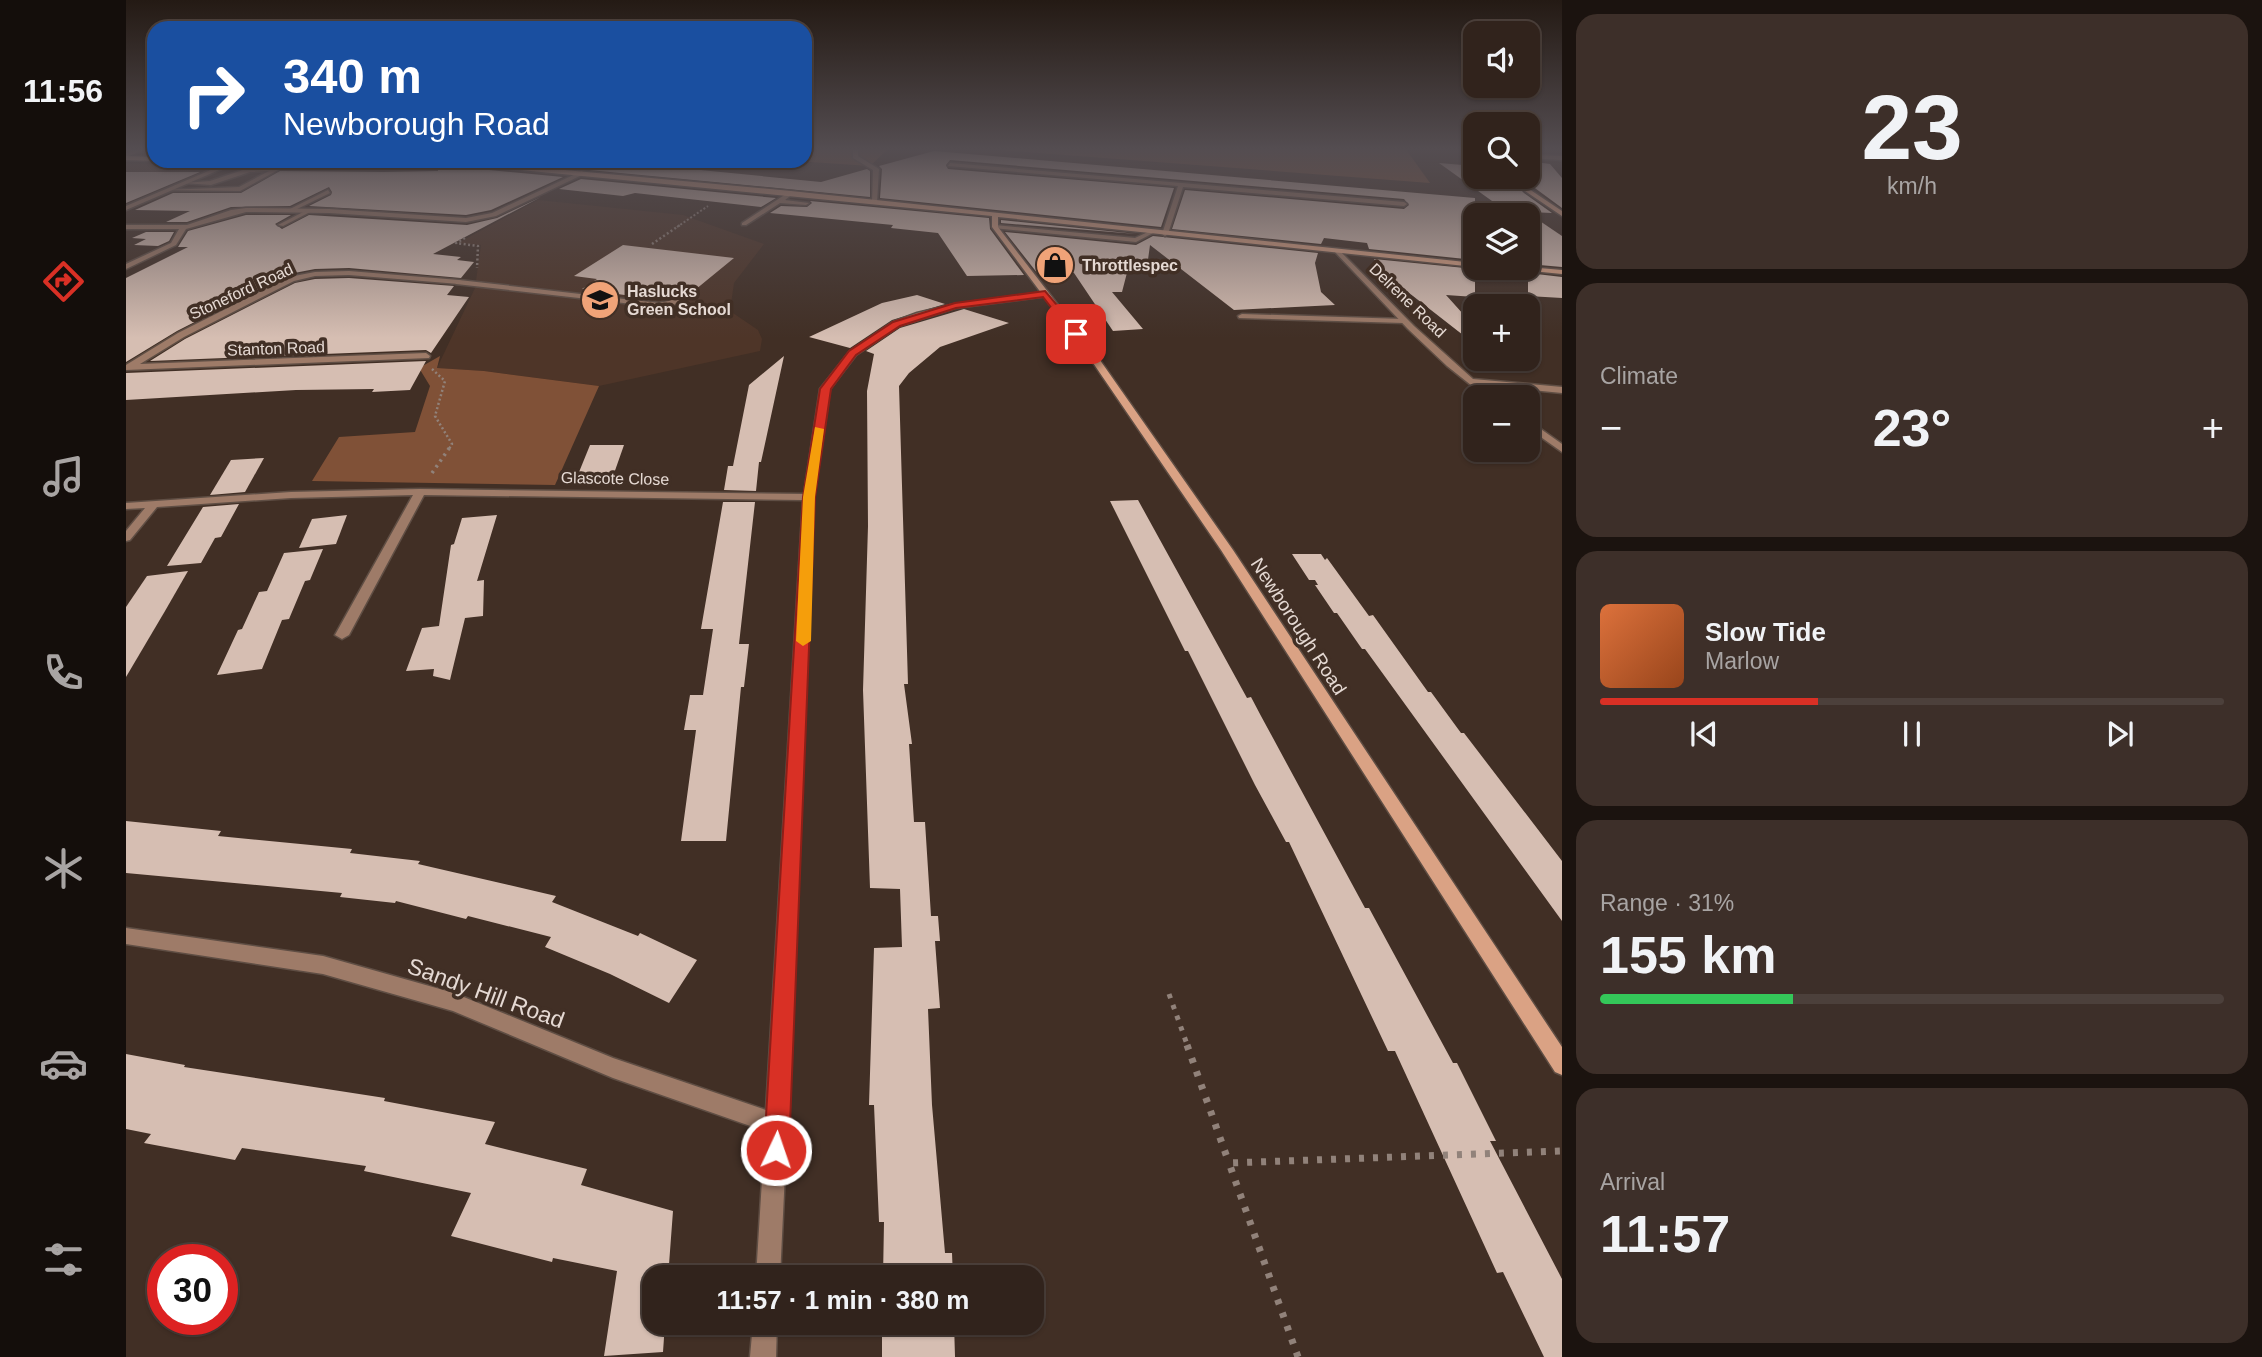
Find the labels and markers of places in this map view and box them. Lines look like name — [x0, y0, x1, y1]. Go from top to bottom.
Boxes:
shop icon: Throttlespec — [1034, 244, 1076, 286]
place label: Throttlespec — [1082, 257, 1178, 274]
school or university icon: Haslucks Green School — [579, 279, 621, 321]
place label: Haslucks Green School — [627, 283, 731, 318]
pin — [1046, 304, 1106, 364]

